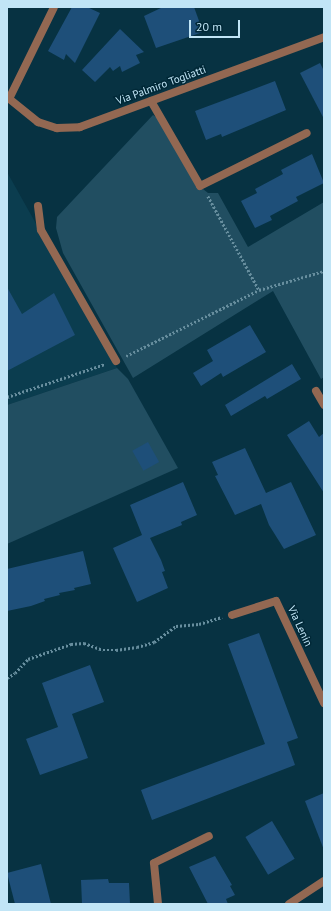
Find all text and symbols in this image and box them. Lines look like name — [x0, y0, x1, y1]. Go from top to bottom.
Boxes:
scale bar — [191, 12, 242, 38]
text: 20 m — [196, 19, 222, 34]
street label: Via Palmiro Togliatti — [114, 63, 208, 107]
street label: Via Lenin — [285, 604, 315, 648]

